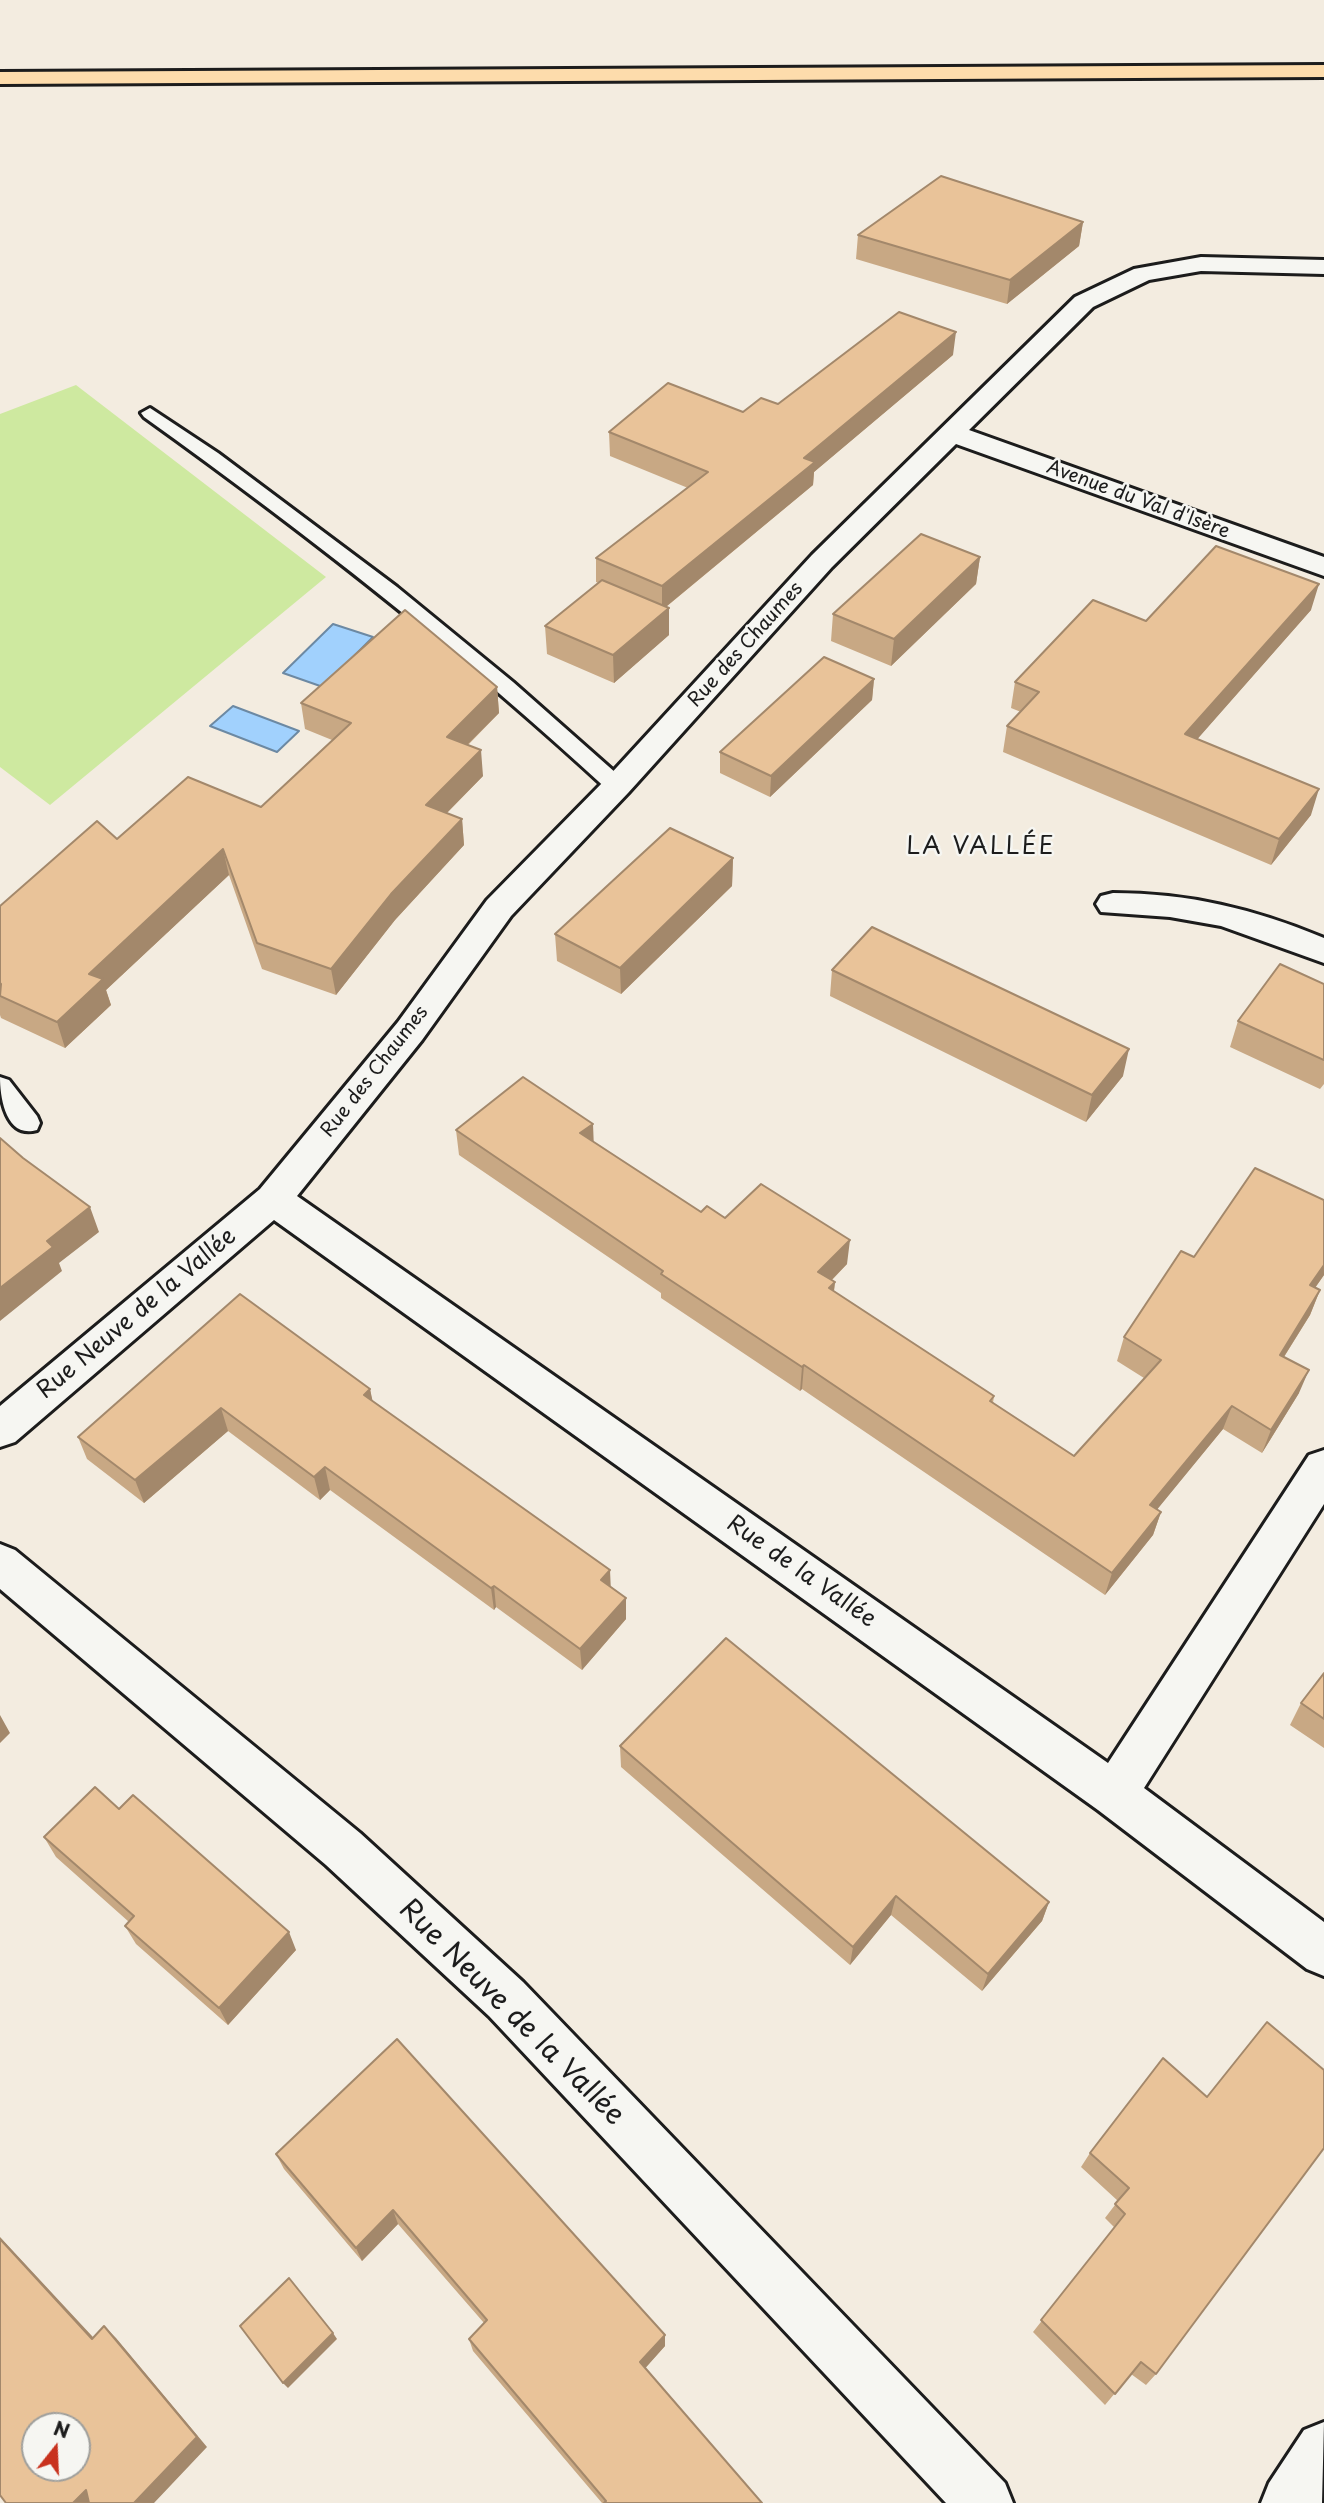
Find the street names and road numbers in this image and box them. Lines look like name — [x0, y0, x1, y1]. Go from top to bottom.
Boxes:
street label: Avenue du Val d'Isère — [1043, 456, 1233, 544]
street label: Rue des Chaumes — [684, 578, 808, 712]
street label: Rue des Chaumes — [317, 1002, 433, 1142]
street label: Rue Neuve de la Vallée — [32, 1223, 242, 1405]
street label: Rue de la Vallée — [721, 1510, 881, 1634]
street label: Rue Neuve de la Vallée — [391, 1893, 631, 2133]

